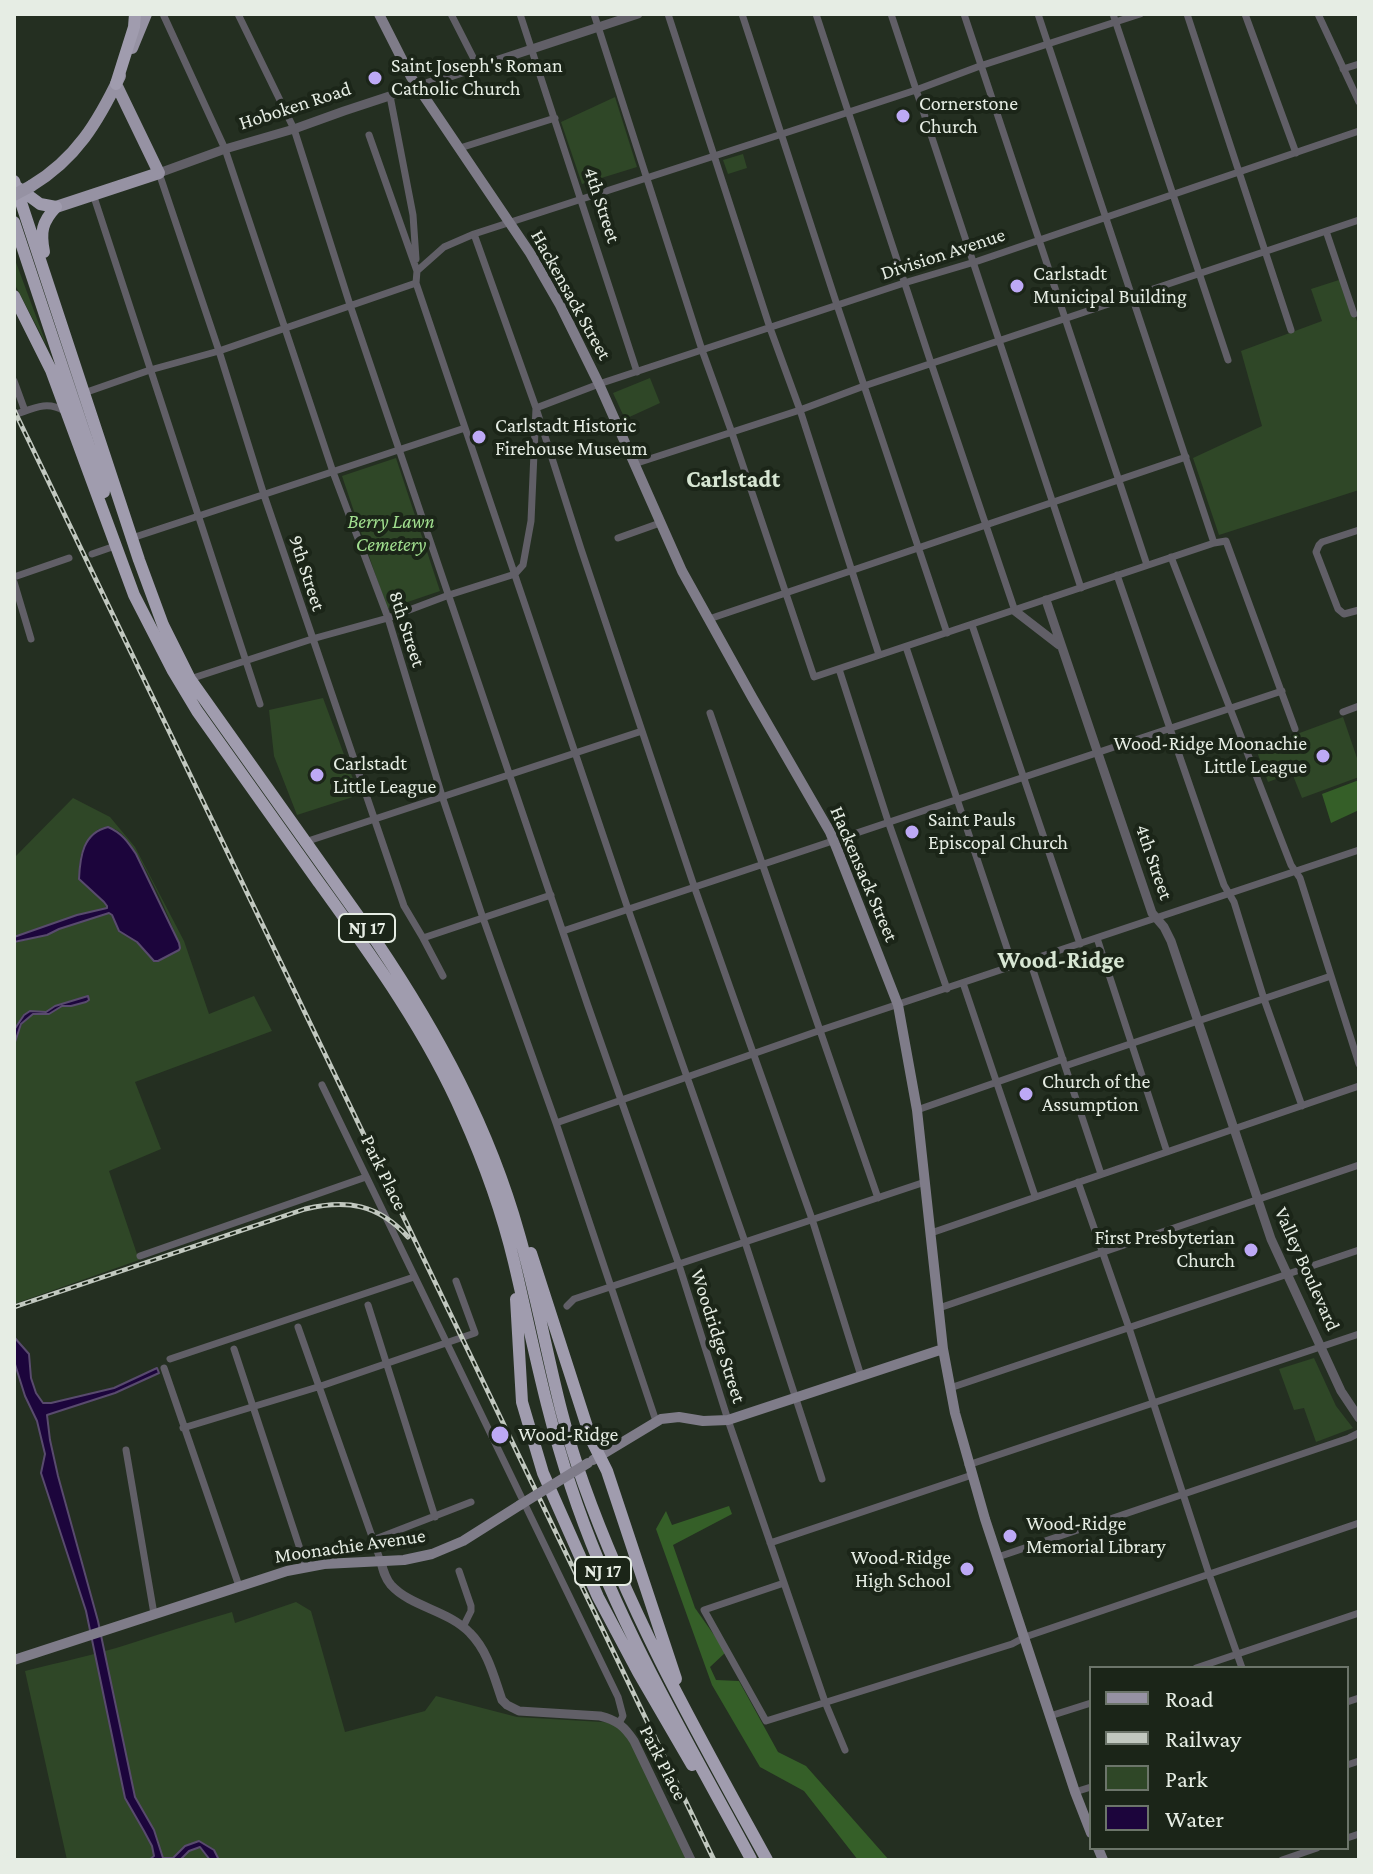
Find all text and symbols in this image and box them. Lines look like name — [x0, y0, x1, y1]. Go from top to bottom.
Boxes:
place label: Saint Joseph's Roman Catholic Church — [391, 54, 563, 101]
marker: Saint Joseph's Roman Catholic Church — [366, 69, 384, 87]
street label: Hoboken Road — [236, 77, 354, 135]
place label: Cornerstone Church — [919, 92, 1018, 139]
marker: Cornerstone Church — [894, 107, 912, 125]
street label: 4th Street — [579, 164, 625, 246]
street label: Division Avenue — [878, 223, 1008, 285]
street label: Hackensack Street — [525, 226, 617, 364]
place label: Carlstadt Municipal Building — [1033, 262, 1187, 309]
marker: Carlstadt Municipal Building — [1008, 277, 1026, 295]
place label: Carlstadt Historic Firehouse Museum — [495, 414, 648, 461]
marker: Carlstadt Historic Firehouse Museum — [470, 428, 488, 446]
district label: Carlstadt — [686, 466, 780, 494]
park label: Berry Lawn Cemetery — [347, 510, 435, 557]
street label: 9th Street — [284, 532, 330, 614]
street label: 8th Street — [383, 588, 431, 670]
place label: Wood-Ridge Moonachie Little League — [1113, 732, 1307, 779]
marker: Wood-Ridge Moonachie Little League — [1314, 747, 1332, 765]
place label: Carlstadt Little League — [333, 752, 436, 799]
marker: Carlstadt Little League — [308, 766, 326, 784]
street label: Hackensack Street — [825, 803, 903, 945]
place label: Saint Pauls Episcopal Church — [928, 808, 1068, 855]
street label: 4th Street — [1130, 821, 1178, 903]
marker: Saint Pauls Episcopal Church — [903, 823, 921, 841]
road number: NJ 17 — [339, 914, 395, 942]
district label: Wood-Ridge — [998, 947, 1124, 975]
place label: Church of the Assumption — [1042, 1070, 1150, 1117]
marker: Church of the Assumption — [1017, 1085, 1035, 1103]
street label: Park Place — [355, 1131, 413, 1215]
street label: Valley Boulevard — [1269, 1203, 1345, 1335]
place label: First Presbyterian Church — [1094, 1226, 1235, 1273]
marker: First Presbyterian Church — [1242, 1241, 1260, 1259]
street label: Woodridge Street — [685, 1266, 751, 1406]
place label: Wood-Ridge — [518, 1423, 618, 1447]
marker: Wood-Ridge — [489, 1424, 511, 1446]
place label: Wood-Ridge Memorial Library — [1026, 1512, 1166, 1559]
street label: Moonachie Avenue — [273, 1524, 427, 1568]
marker: Wood-Ridge Memorial Library — [1001, 1527, 1019, 1545]
place label: Wood-Ridge High School — [851, 1546, 951, 1593]
road number: NJ 17 — [575, 1557, 631, 1585]
marker: Wood-Ridge High School — [958, 1560, 976, 1578]
legend — [1089, 1666, 1349, 1850]
text: Road — [1165, 1685, 1214, 1712]
street label: Park Place — [634, 1722, 692, 1804]
text: Railway — [1165, 1725, 1241, 1752]
text: Park — [1165, 1765, 1208, 1792]
text: Water — [1165, 1805, 1224, 1832]

